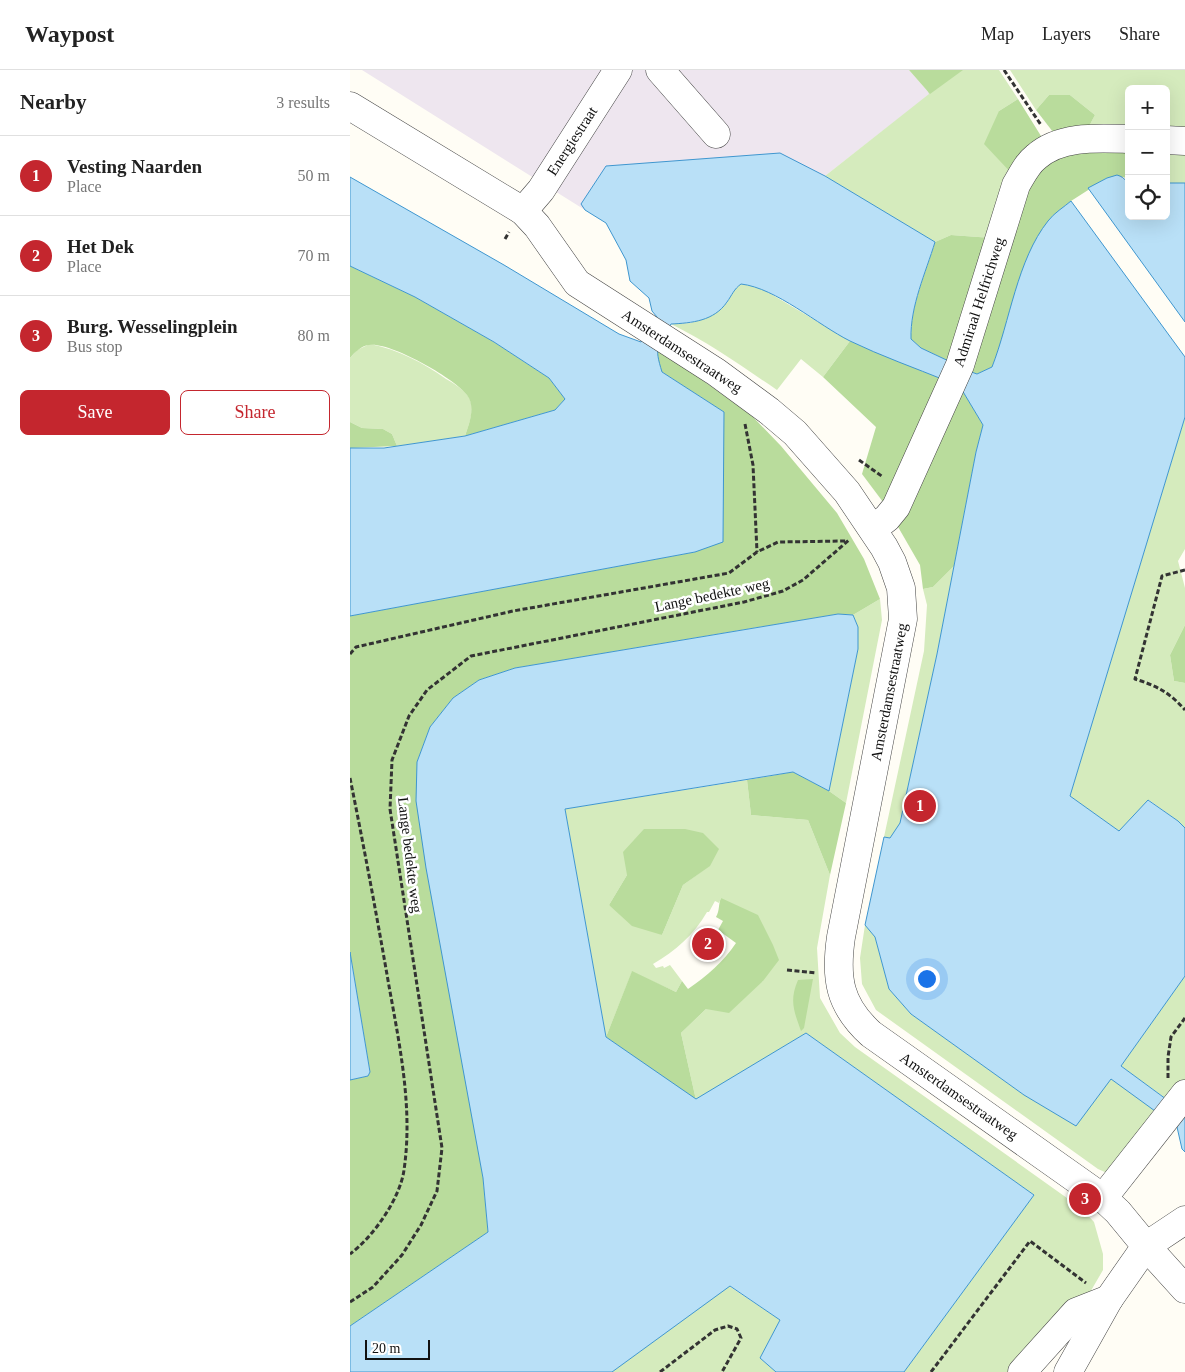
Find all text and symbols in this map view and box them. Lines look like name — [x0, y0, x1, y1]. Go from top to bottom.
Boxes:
text: Waypost — [25, 21, 114, 47]
text: Map — [981, 24, 1014, 44]
text: Layers — [1042, 24, 1091, 44]
text: Share — [1119, 24, 1160, 44]
map controls — [1125, 85, 1170, 220]
button: + — [1125, 85, 1170, 130]
text: Nearby — [20, 90, 87, 114]
text: 3 results — [276, 94, 330, 111]
street label: Energiestraat — [544, 103, 601, 178]
button: − — [1125, 130, 1170, 175]
text: Vesting Naarden — [67, 156, 202, 177]
text: 1 — [32, 167, 40, 184]
text: 50 m — [298, 167, 330, 184]
button: locate — [1125, 175, 1170, 220]
text: Place — [67, 178, 102, 195]
street label: Admiraal Helfrichweg — [950, 235, 1008, 369]
text: Het Dek — [67, 236, 134, 257]
text: 2 — [32, 247, 40, 264]
text: 70 m — [298, 247, 330, 264]
text: Place — [67, 258, 102, 275]
street label: Amsterdamsestraatweg — [619, 306, 745, 396]
text: Burg. Wesselingplein — [67, 316, 238, 337]
text: 3 — [32, 327, 40, 344]
text: 80 m — [298, 327, 330, 344]
text: Bus stop — [67, 338, 123, 355]
button: Save — [20, 390, 170, 435]
button: Share — [180, 390, 330, 435]
street label: Lange bedekte weg — [653, 575, 771, 615]
street label: Amsterdamsestraatweg — [868, 621, 910, 762]
pin: 1 — [904, 787, 936, 825]
street label: Lange bedekte weg — [395, 796, 425, 914]
pin: 2 — [692, 925, 724, 963]
your location — [914, 966, 940, 992]
street label: Amsterdamsestraatweg — [897, 1049, 1021, 1143]
pin: 3 — [1069, 1180, 1101, 1218]
scale bar — [365, 1337, 430, 1360]
text: 20 m — [372, 1341, 400, 1356]

